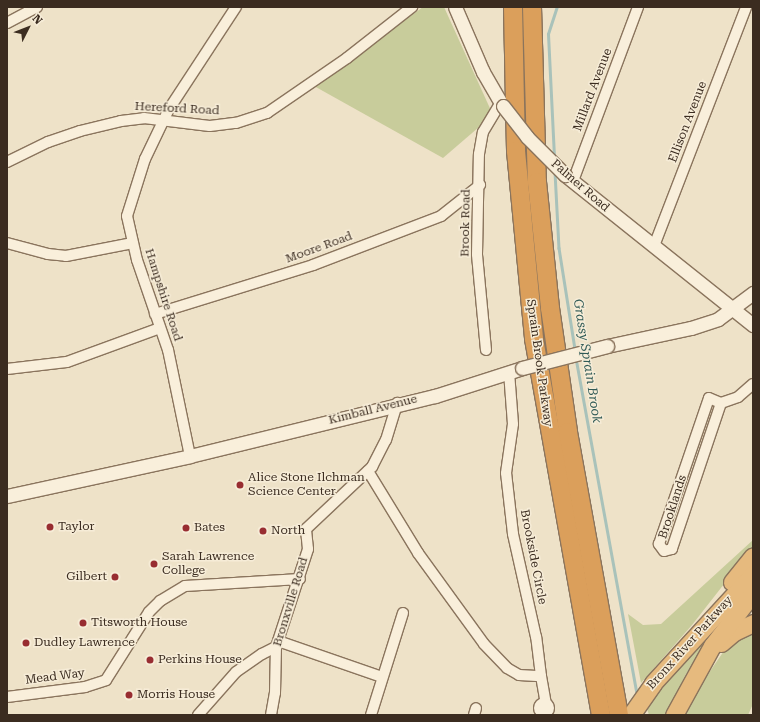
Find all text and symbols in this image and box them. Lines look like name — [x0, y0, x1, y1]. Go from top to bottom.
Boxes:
north arrow — [8, 8, 48, 48]
text: N — [30, 12, 45, 27]
street label: Millard Avenue — [571, 46, 615, 134]
street label: Ellison Avenue — [666, 79, 710, 165]
street label: Hereford Road — [134, 100, 220, 118]
street label: Palmer Road — [548, 157, 612, 215]
street label: Brook Road — [458, 189, 474, 257]
street label: Moore Road — [284, 229, 354, 267]
street label: Hampshire Road — [141, 247, 185, 343]
street label: Sprain Brook Parkway — [523, 298, 555, 428]
water label: Grassy Sprain Brook — [569, 298, 605, 424]
street label: Kimball Avenue — [327, 392, 419, 428]
place label: Alice Stone Ilchman Science Center — [248, 471, 365, 499]
street label: Brooklands — [656, 473, 690, 541]
marker: Alice Stone Ilchman Science Center — [235, 480, 245, 490]
street label: Brookside Circle — [517, 508, 549, 606]
place label: Taylor — [58, 520, 95, 534]
place label: Bates — [194, 521, 225, 535]
marker: Taylor — [45, 522, 55, 532]
marker: Bates — [181, 523, 191, 533]
place label: North — [271, 524, 305, 538]
marker: North — [258, 526, 268, 536]
place label: Sarah Lawrence College — [162, 550, 254, 578]
street label: Bronxville Road — [271, 556, 311, 648]
marker: Sarah Lawrence College — [149, 559, 159, 569]
place label: Gilbert — [66, 570, 107, 584]
marker: Gilbert — [110, 572, 120, 582]
street label: Bronx River Parkway — [644, 593, 736, 693]
place label: Titsworth House — [91, 616, 187, 630]
marker: Titsworth House — [78, 618, 88, 628]
place label: Dudley Lawrence — [34, 636, 135, 650]
marker: Dudley Lawrence — [21, 638, 31, 648]
place label: Perkins House — [158, 653, 242, 667]
marker: Perkins House — [145, 655, 155, 665]
street label: Mead Way — [24, 666, 86, 688]
place label: Morris House — [137, 688, 215, 702]
marker: Morris House — [124, 690, 134, 700]

